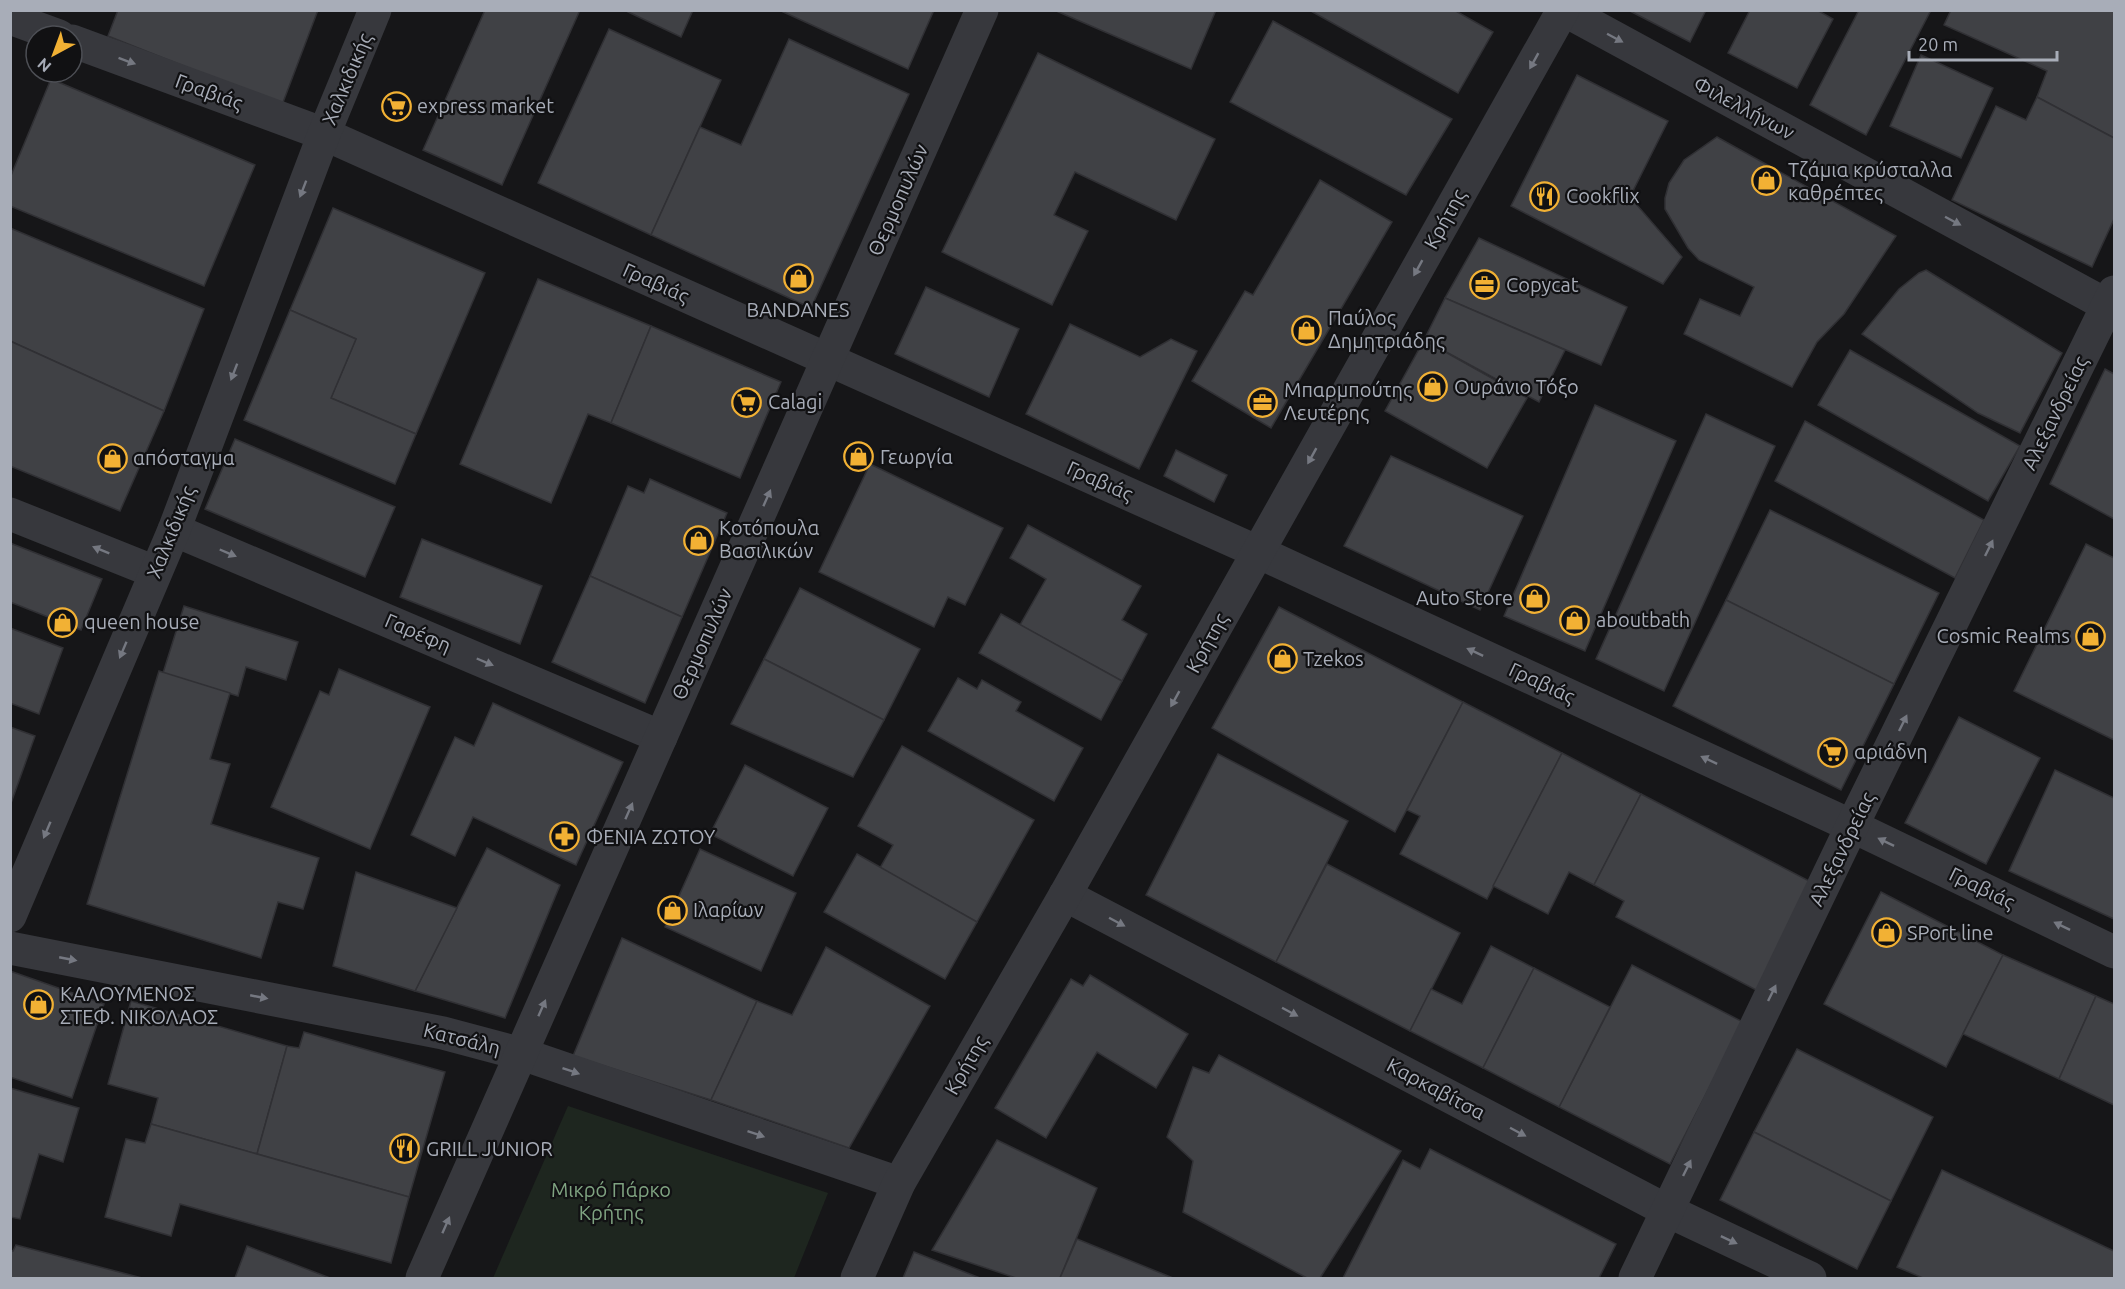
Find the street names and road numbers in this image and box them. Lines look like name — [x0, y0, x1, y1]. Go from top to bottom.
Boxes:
street label: Χαλκιδικής — [317, 29, 376, 128]
street label: Γραβιάς — [172, 69, 246, 114]
street label: Φιλελλήνων — [1690, 71, 1799, 144]
street label: Θερμοπυλών — [863, 140, 933, 259]
street label: Κρήτης — [1419, 185, 1470, 253]
street label: Γραβιάς — [620, 258, 693, 307]
street label: Αλεξανδρείας — [2017, 352, 2093, 474]
street label: Γραβιάς — [1064, 456, 1137, 505]
street label: Χαλκιδικής — [142, 482, 199, 581]
street label: Θερμοπυλών — [667, 584, 737, 703]
street label: Γαρέφη — [382, 608, 455, 657]
street label: Κρήτης — [1181, 609, 1232, 677]
street label: Γραβιάς — [1506, 657, 1579, 708]
street label: Αλεξανδρείας — [1804, 788, 1880, 910]
street label: Γραβιάς — [1946, 862, 2019, 913]
street label: Κατσάλη — [421, 1018, 503, 1059]
street label: Κρήτης — [939, 1031, 992, 1098]
street label: Καρκαβίτσα — [1383, 1053, 1489, 1124]

